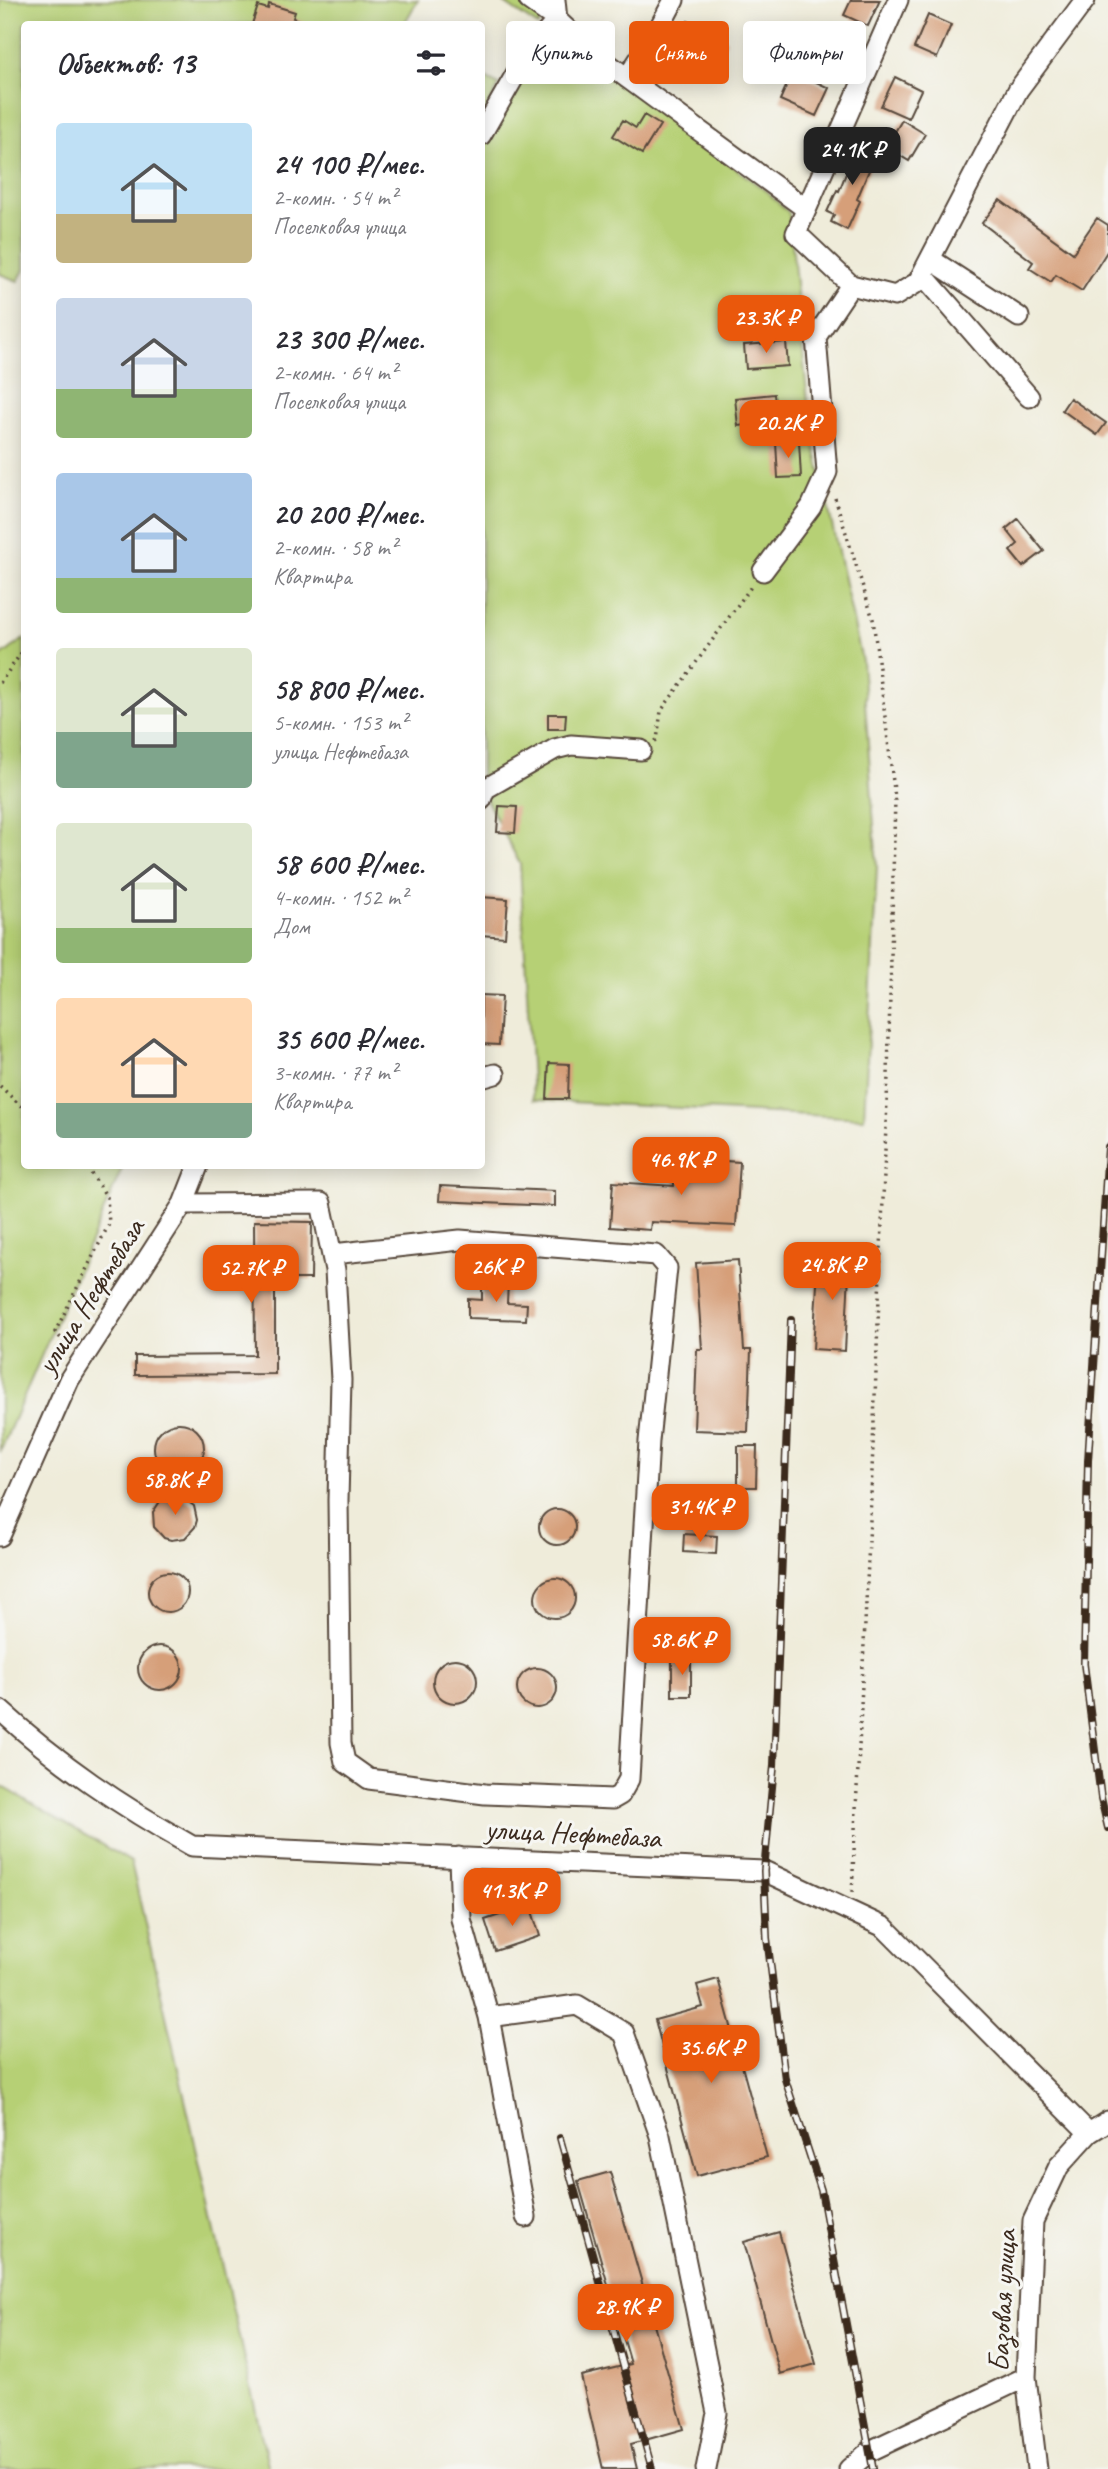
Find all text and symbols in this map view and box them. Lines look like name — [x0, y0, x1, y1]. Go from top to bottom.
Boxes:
chip: Купить — [506, 21, 615, 84]
chip: Снять — [629, 21, 729, 84]
chip: Фильтры — [743, 21, 866, 84]
text: Объектов: 13 — [56, 44, 195, 82]
icon: filters — [412, 44, 450, 82]
pin: 24.1K ₽ — [787, 128, 917, 187]
text: 24.1K ₽ — [820, 135, 884, 164]
text: 24 100 ₽/мес. — [273, 145, 424, 183]
icon: home — [112, 151, 196, 235]
text: 2-комн. · 54 m² — [273, 183, 397, 212]
text: Поселковая улица — [273, 212, 405, 241]
pin: 23.3K ₽ — [701, 296, 831, 355]
text: 23.3K ₽ — [734, 303, 798, 332]
text: 23 300 ₽/мес. — [273, 320, 424, 358]
icon: home — [112, 326, 196, 410]
text: 2-комн. · 64 m² — [273, 358, 397, 387]
text: Поселковая улица — [273, 387, 405, 416]
pin: 20.2K ₽ — [723, 400, 853, 460]
text: 20.2K ₽ — [756, 408, 820, 437]
text: 20 200 ₽/мес. — [273, 495, 424, 533]
icon: home — [112, 501, 196, 585]
text: 2-комн. · 58 m² — [273, 533, 397, 562]
text: Квартира — [273, 562, 351, 591]
text: 58 800 ₽/мес. — [273, 670, 424, 708]
icon: home — [112, 676, 196, 760]
text: 5-комн. · 153 m² — [273, 708, 407, 737]
text: улица Нефтебаза — [273, 737, 408, 766]
text: 58 600 ₽/мес. — [273, 845, 424, 883]
icon: home — [112, 851, 196, 935]
text: 4-комн. · 152 m² — [273, 883, 407, 912]
text: Дом — [273, 912, 310, 941]
text: 35 600 ₽/мес. — [273, 1020, 424, 1058]
icon: home — [112, 1026, 196, 1110]
text: 3-комн. · 77 m² — [273, 1058, 397, 1087]
text: Квартира — [273, 1087, 351, 1116]
pin: 46.9K ₽ — [616, 1138, 746, 1197]
text: 46.9K ₽ — [649, 1145, 713, 1174]
street label: улица Нефтебаза — [26, 1210, 154, 1382]
pin: 24.8K ₽ — [767, 1242, 897, 1302]
pin: 26K ₽ — [447, 1244, 545, 1304]
pin: 52.7K ₽ — [186, 1246, 316, 1305]
text: 24.8K ₽ — [800, 1250, 864, 1279]
text: 26K ₽ — [471, 1252, 521, 1281]
text: 52.7K ₽ — [219, 1253, 283, 1282]
pin: 58.8K ₽ — [110, 1458, 240, 1517]
text: 58.8K ₽ — [143, 1465, 207, 1494]
pin: 31.4K ₽ — [635, 1484, 765, 1544]
text: 31.4K ₽ — [668, 1492, 732, 1521]
pin: 58.6K ₽ — [617, 1618, 747, 1677]
text: 58.6K ₽ — [650, 1625, 714, 1654]
street label: улица Нефтебаза — [482, 1809, 664, 1857]
pin: 41.3K ₽ — [447, 1868, 577, 1928]
text: 41.3K ₽ — [480, 1876, 544, 1905]
pin: 35.6K ₽ — [646, 2025, 776, 2085]
text: 35.6K ₽ — [679, 2033, 743, 2062]
street label: Базовая улица — [979, 2227, 1025, 2373]
pin: 28.9K ₽ — [561, 2284, 691, 2344]
text: 28.9K ₽ — [594, 2292, 658, 2321]

